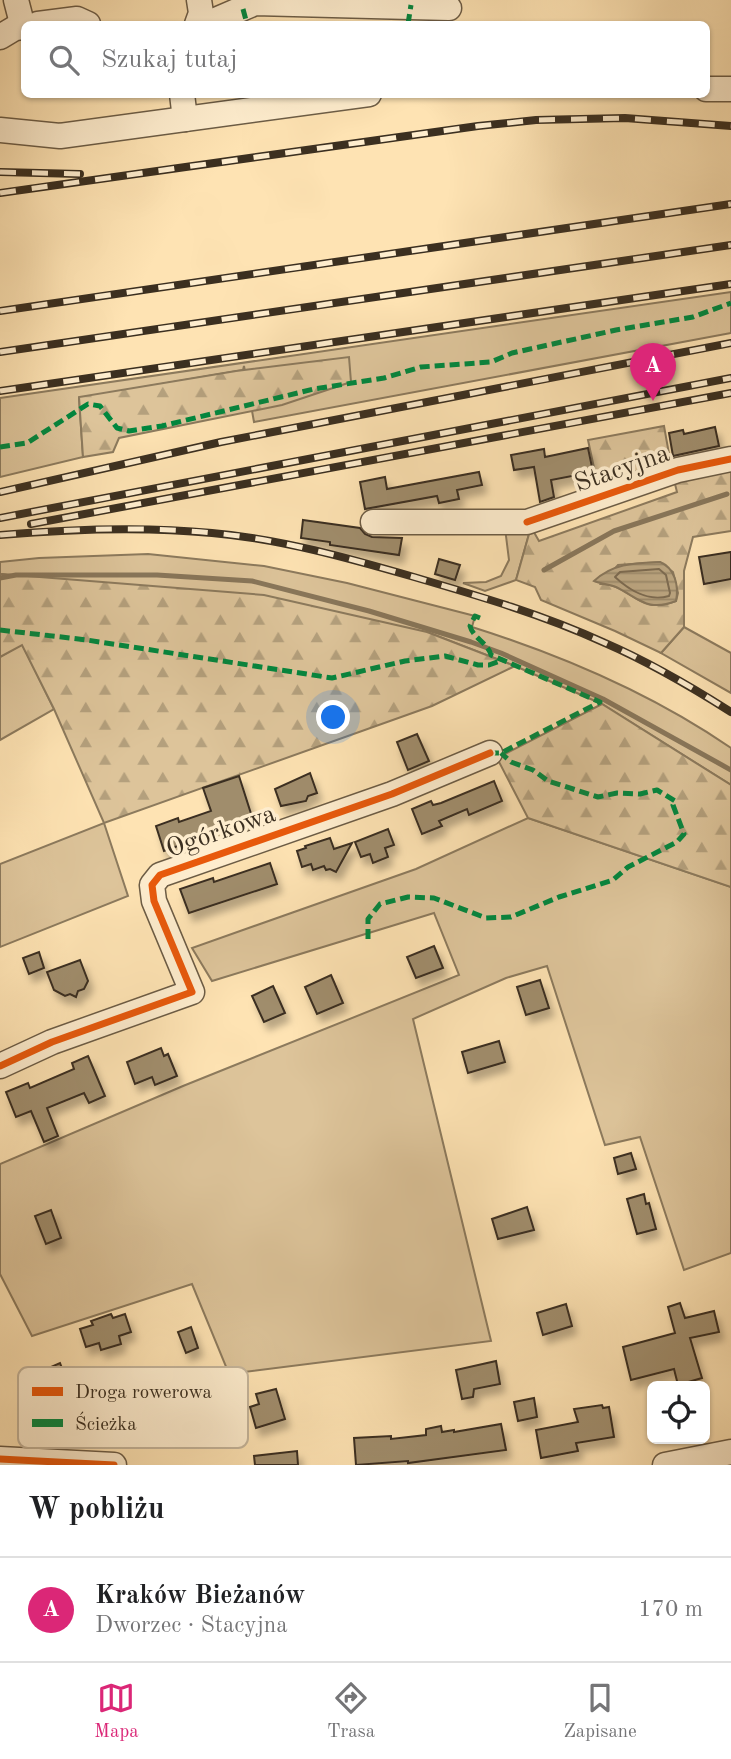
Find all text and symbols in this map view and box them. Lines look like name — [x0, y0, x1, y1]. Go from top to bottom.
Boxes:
search box — [21, 21, 710, 98]
icon: search — [45, 41, 83, 79]
text: Szukaj tutaj — [101, 47, 238, 73]
pin: A — [630, 343, 676, 401]
street label: Stacyjna — [571, 441, 673, 497]
your location — [316, 700, 350, 734]
street label: Ogórkowa — [163, 801, 279, 863]
legend — [18, 1367, 248, 1448]
map controls — [647, 1381, 710, 1444]
button: locate — [647, 1381, 710, 1444]
text: Droga rowerowa — [75, 1384, 213, 1403]
text: Ścieżka — [75, 1411, 137, 1435]
text: W pobliżu — [28, 1495, 164, 1525]
text: Kraków Bieżanów — [95, 1583, 305, 1609]
text: A — [42, 1598, 60, 1621]
text: 170 m — [638, 1598, 703, 1621]
text: Dworzec · Stacyjna — [95, 1614, 288, 1637]
tab: Mapa — [94, 1679, 139, 1744]
tab: Trasa — [327, 1679, 375, 1744]
tab: Zapisane — [563, 1679, 637, 1744]

